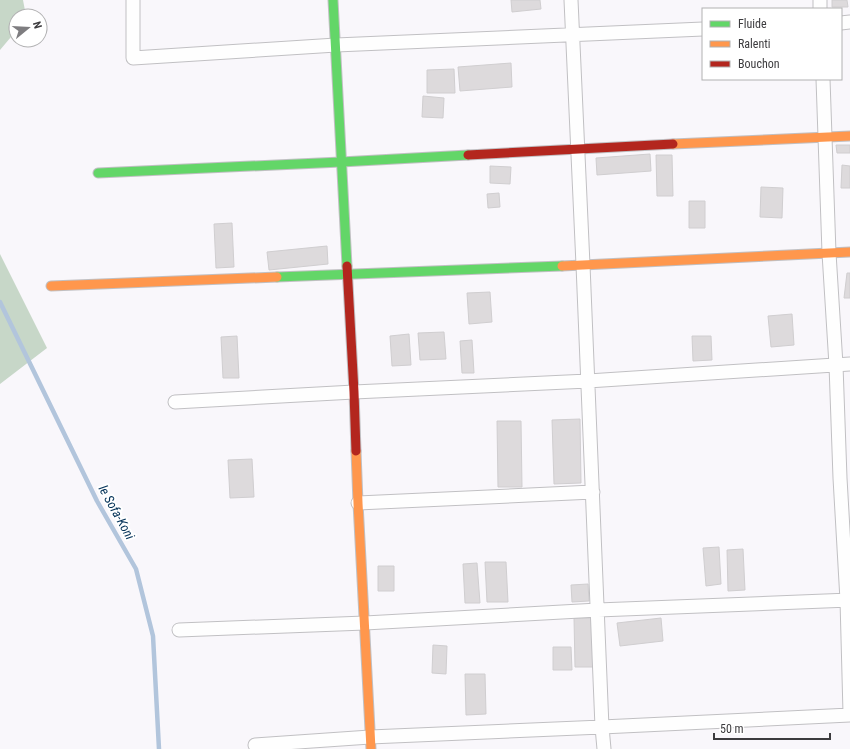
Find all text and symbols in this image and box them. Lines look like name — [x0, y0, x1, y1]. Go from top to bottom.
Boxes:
north arrow — [8, 8, 48, 48]
legend — [702, 8, 842, 80]
text: Fluide — [738, 17, 767, 31]
text: N — [30, 20, 44, 31]
text: Ralenti — [738, 37, 771, 51]
text: Bouchon — [738, 57, 780, 71]
water label: le Sofa-Koni — [96, 482, 138, 542]
scale bar — [714, 715, 830, 741]
text: 50 m — [720, 722, 744, 736]

